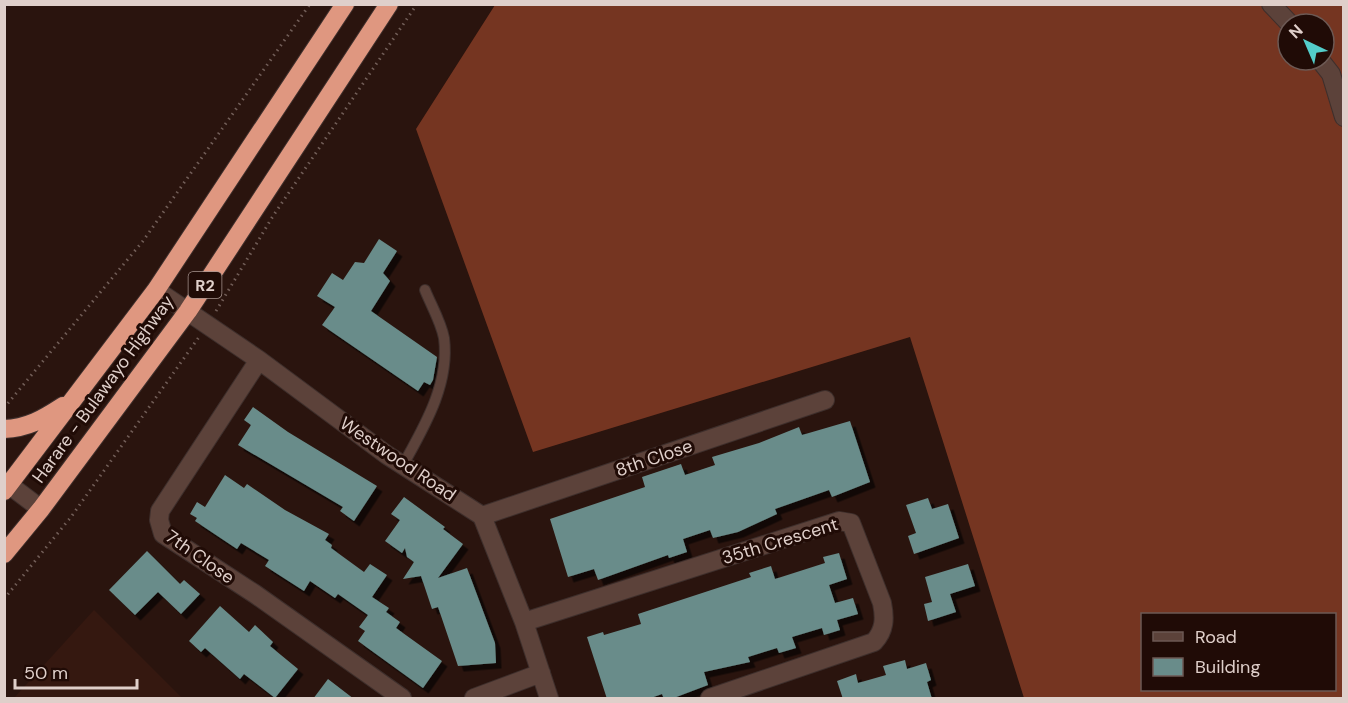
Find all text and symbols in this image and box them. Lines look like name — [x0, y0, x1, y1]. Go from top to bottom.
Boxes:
north arrow — [1276, 12, 1336, 72]
text: N — [1284, 20, 1307, 43]
road number: R2 — [188, 272, 222, 298]
street label: Harare - Bulawayo Highway — [27, 290, 179, 488]
street label: Westwood Road — [335, 411, 461, 507]
street label: 8th Close — [612, 434, 696, 482]
street label: 35th Crescent — [719, 512, 841, 570]
street label: 7th Close — [161, 525, 239, 589]
legend — [1141, 613, 1336, 691]
text: Road — [1195, 625, 1237, 649]
scale bar — [15, 652, 136, 690]
text: Building — [1195, 655, 1260, 679]
text: 50 m — [24, 661, 68, 685]

